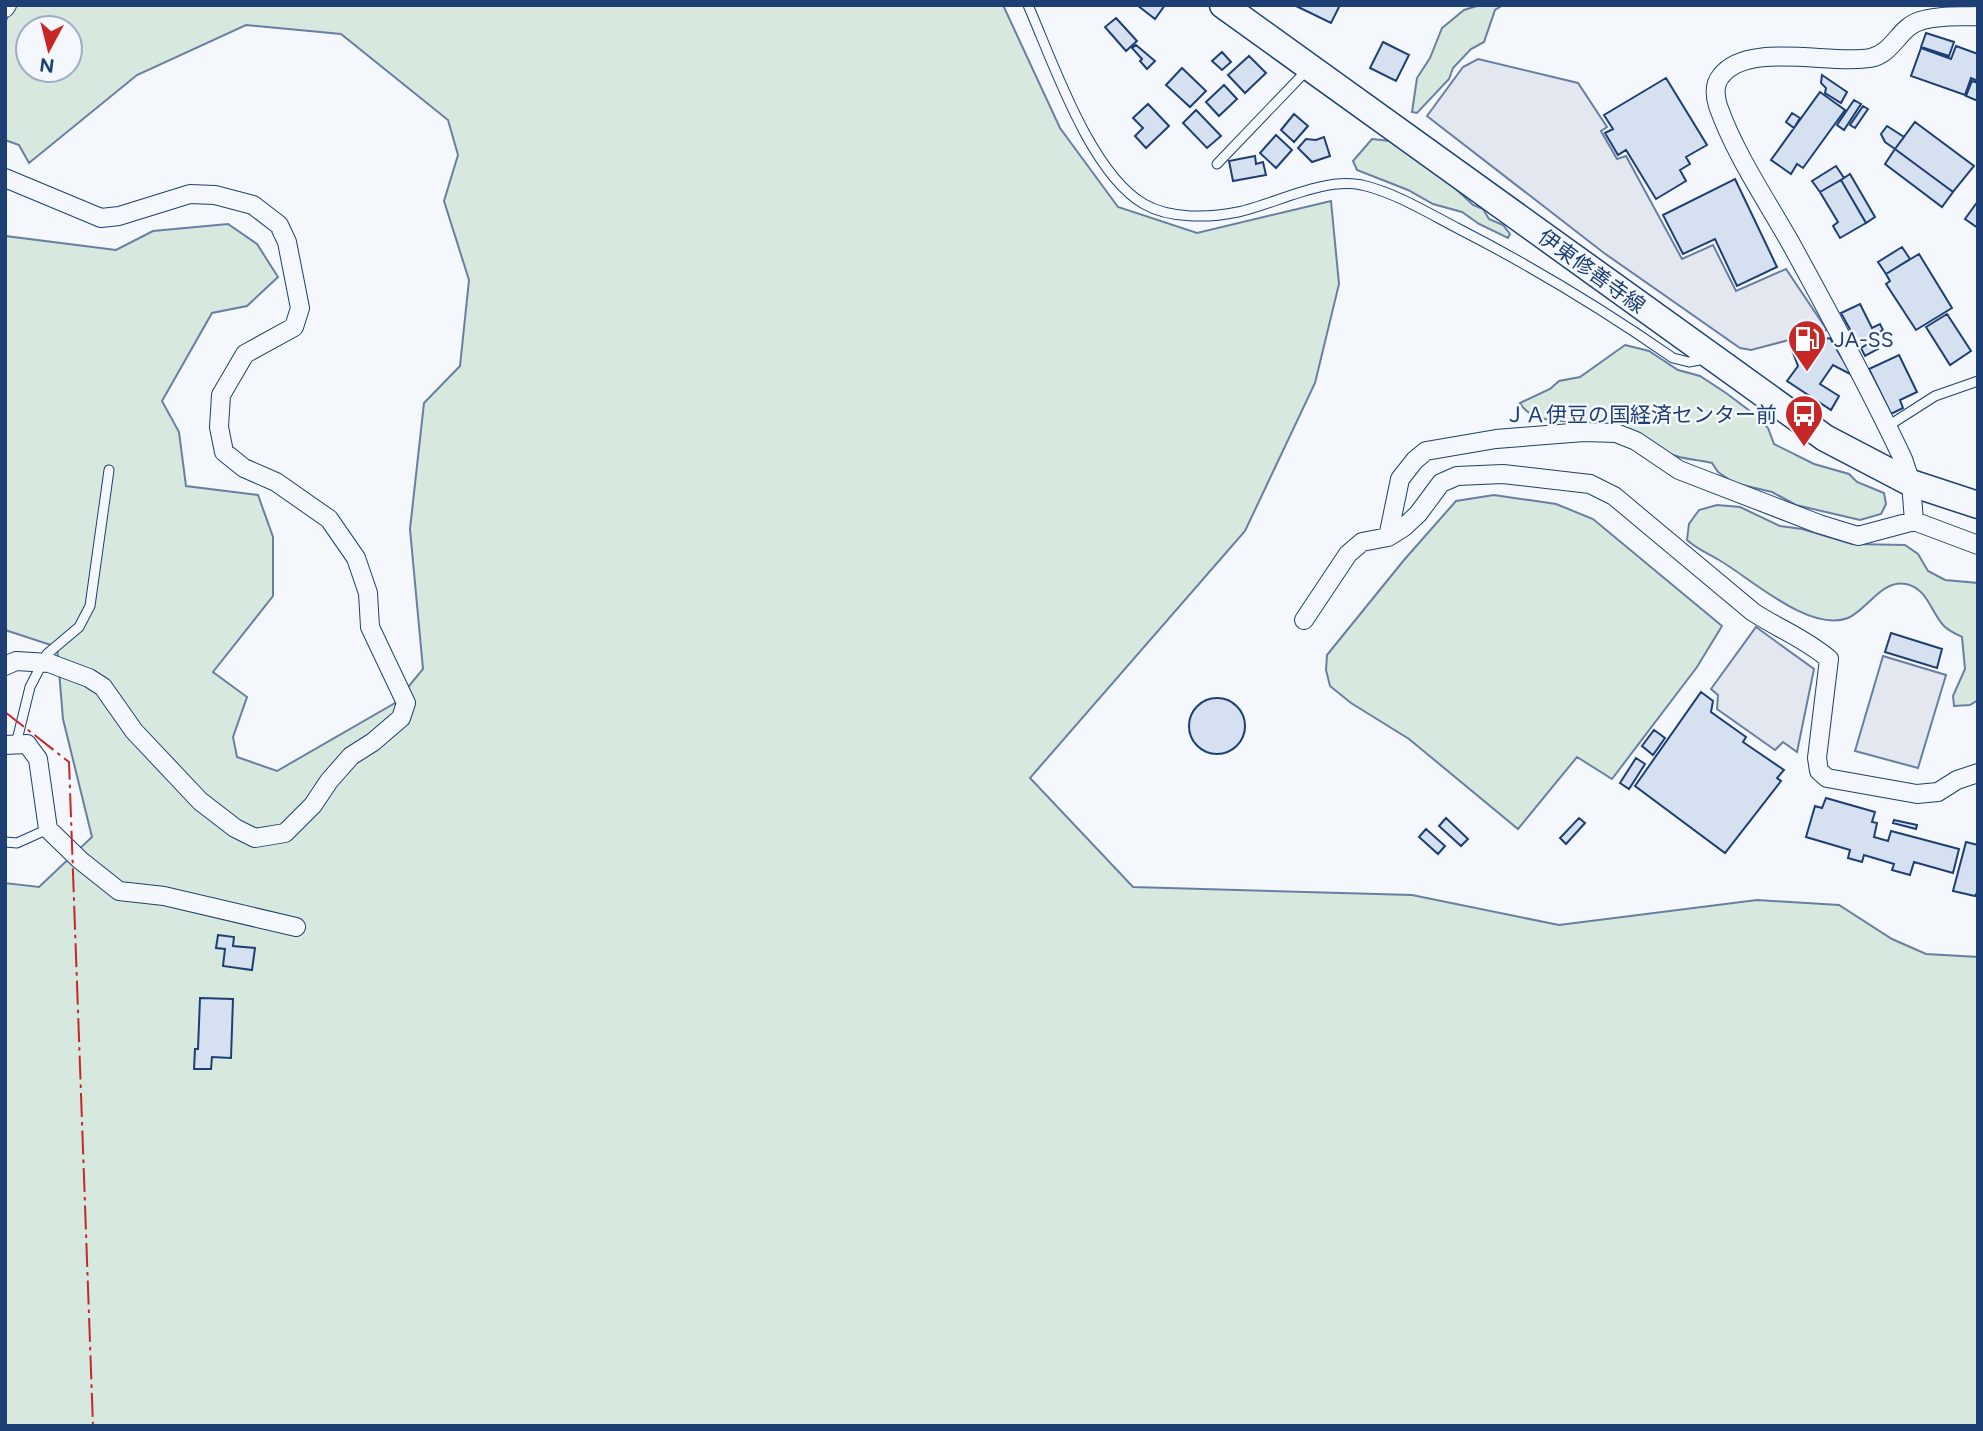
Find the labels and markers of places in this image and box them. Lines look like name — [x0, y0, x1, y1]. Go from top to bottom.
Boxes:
fuel station icon: JA-SS — [1786, 318, 1828, 373]
place label: JA-SS — [1834, 327, 1894, 352]
bus stop icon: ＪＡ伊豆の国経済センター前 — [1783, 393, 1825, 448]
place label: ＪＡ伊豆の国経済センター前 — [1504, 402, 1777, 427]

